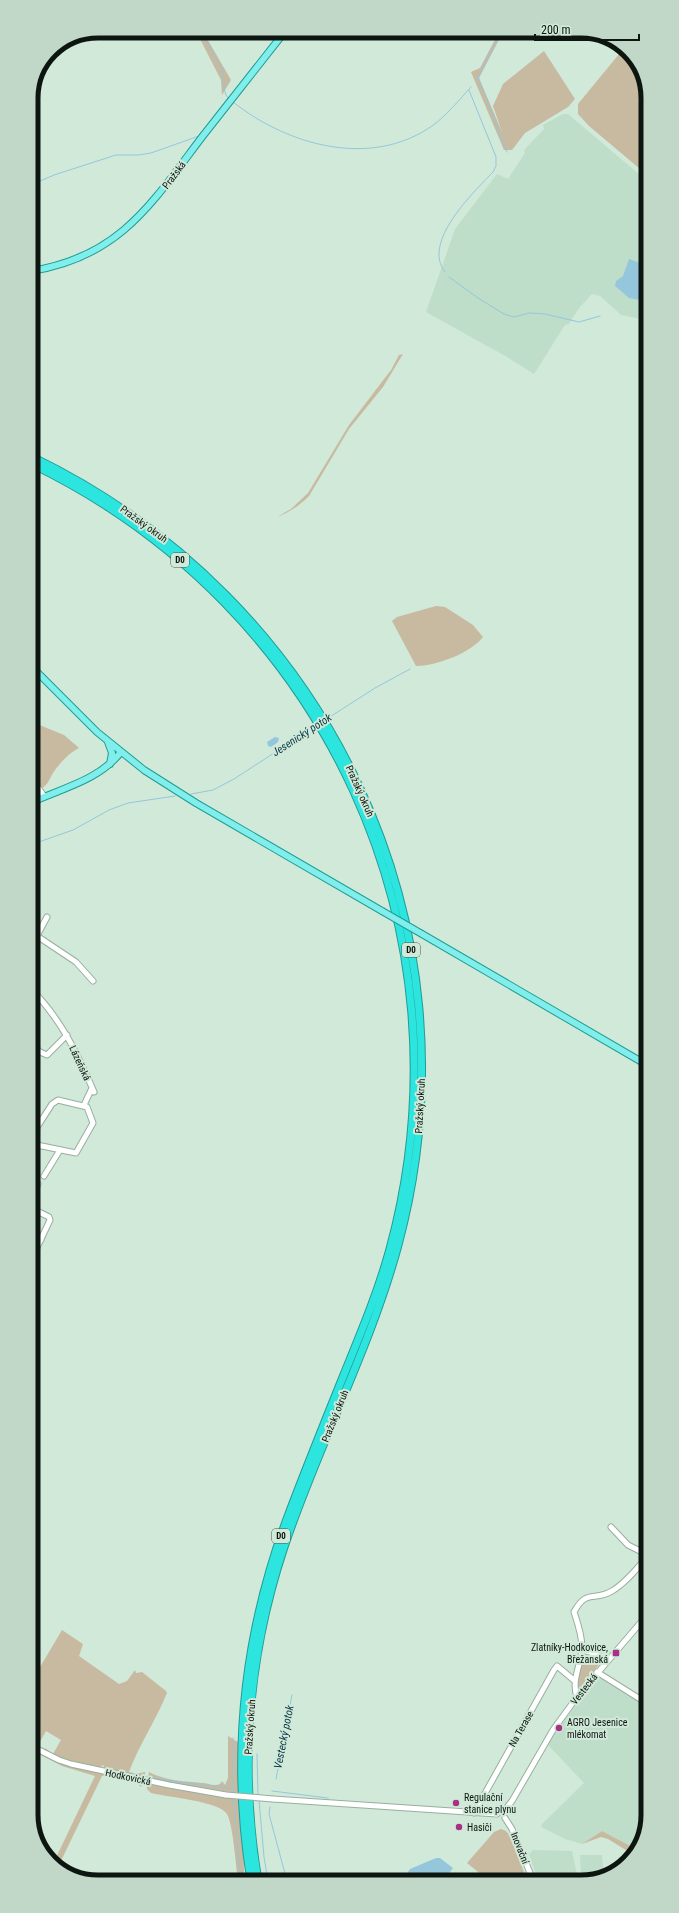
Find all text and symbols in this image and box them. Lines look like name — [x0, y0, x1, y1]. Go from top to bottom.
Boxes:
scale bar — [535, 16, 639, 42]
text: 200 m — [541, 23, 571, 37]
street label: Pražská — [160, 159, 188, 191]
street label: Pražský okruh — [118, 503, 170, 545]
road number: D0 — [171, 553, 189, 567]
water label: Jesenický potok — [270, 711, 334, 759]
street label: Pražský okruh — [344, 763, 376, 819]
road number: D0 — [402, 943, 420, 957]
street label: Lázeňská — [67, 1044, 93, 1082]
street label: Pražský okruh — [413, 1078, 427, 1134]
street label: Pražský okruh — [320, 1388, 351, 1444]
road number: D0 — [272, 1529, 290, 1543]
place label: Zlatníky-Hodkovice, Břežanská — [531, 1642, 608, 1665]
marker: Zlatníky-Hodkovice, Břežanská — [611, 1648, 621, 1658]
street label: Vestecká — [569, 1671, 600, 1707]
street label: Pražský okruh — [243, 1699, 257, 1755]
water label: Vestecký potok — [271, 1704, 297, 1770]
street label: Na Terase — [506, 1709, 536, 1749]
place label: AGRO Jesenice mlékomat — [567, 1717, 628, 1740]
marker: AGRO Jesenice mlékomat — [554, 1723, 564, 1733]
street label: Hodkovická — [104, 1767, 152, 1787]
place label: Regulační stanice plynu — [464, 1792, 516, 1815]
marker: Regulační stanice plynu — [451, 1798, 461, 1808]
marker: Hasiči — [454, 1822, 464, 1832]
place label: Hasiči — [467, 1822, 492, 1833]
street label: Inovační — [509, 1831, 532, 1866]

